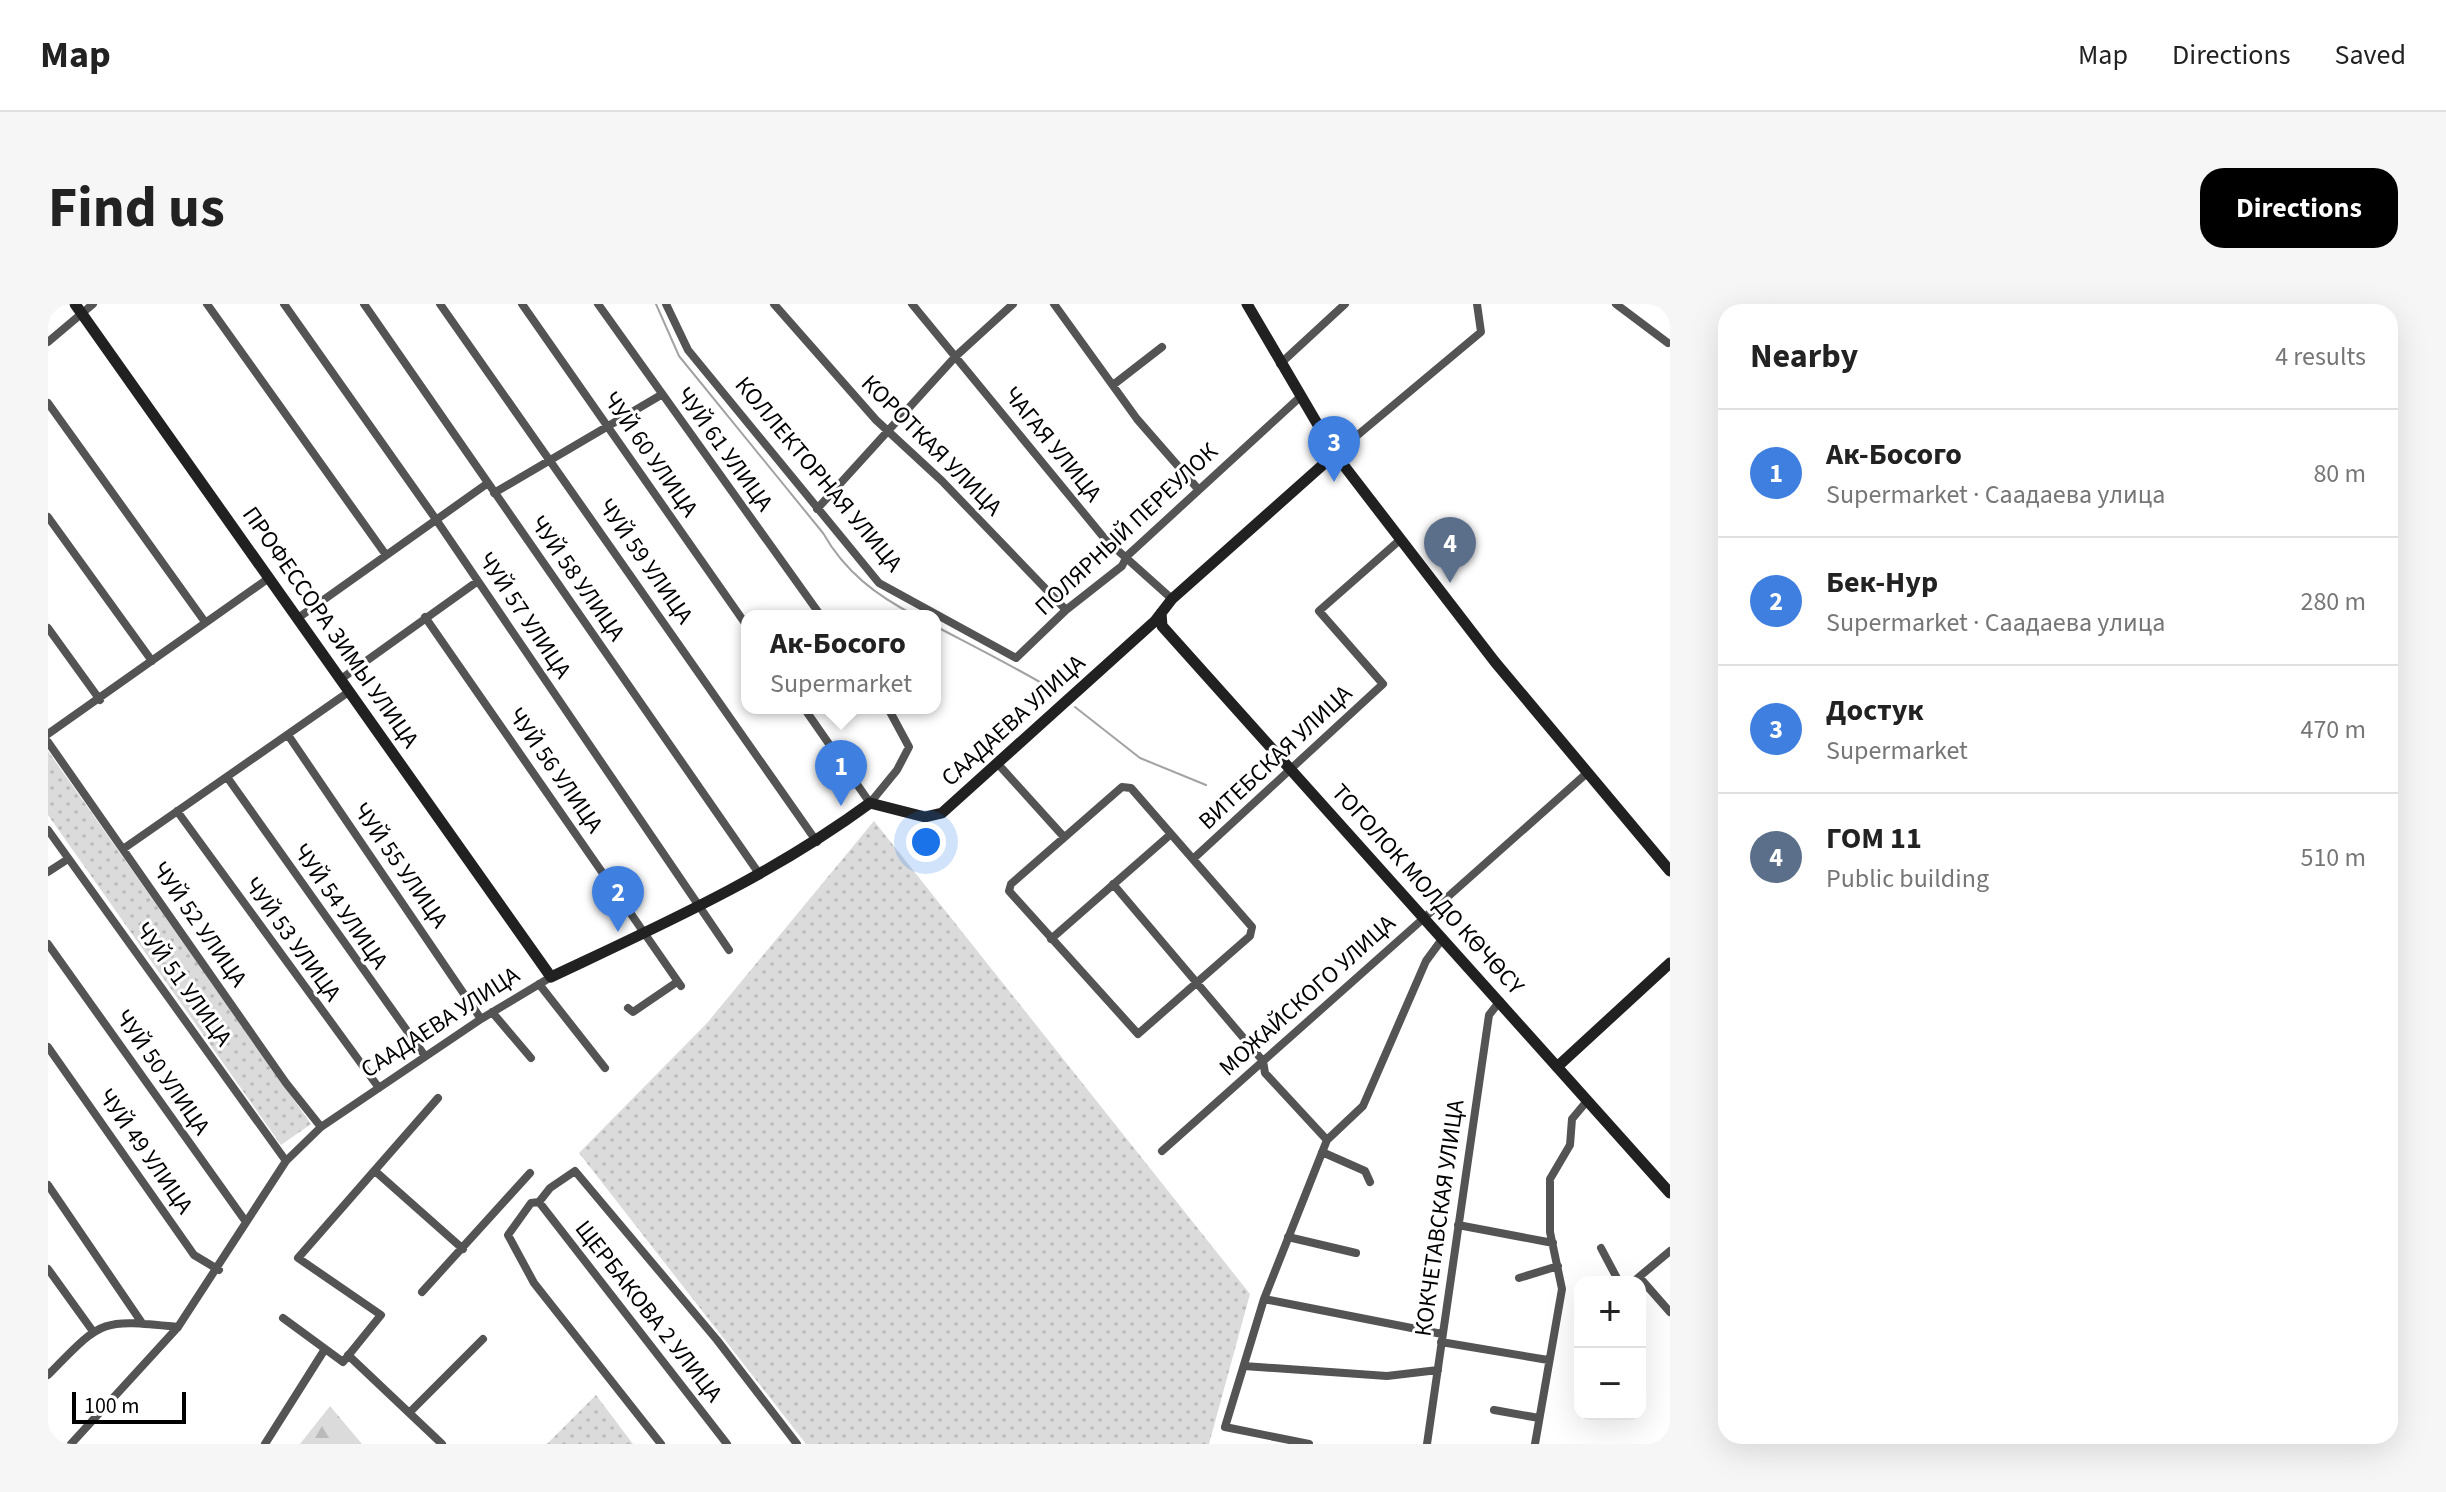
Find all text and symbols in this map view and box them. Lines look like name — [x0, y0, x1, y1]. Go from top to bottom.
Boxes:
text: Map — [40, 28, 111, 82]
text: Map — [2078, 35, 2128, 75]
text: Directions — [2172, 35, 2291, 75]
text: Saved — [2335, 35, 2406, 75]
button: Directions — [2200, 168, 2398, 248]
text: Find us — [48, 169, 225, 248]
text: Nearby — [1750, 332, 1858, 381]
text: 4 results — [2275, 338, 2366, 375]
street label: КОРОТКАЯ УЛИЦА — [853, 367, 1010, 524]
street label: КОЛЛЕКТОРНАЯ УЛИЦА — [726, 369, 911, 580]
street label: ЧАГАЯ УЛИЦА — [995, 379, 1110, 510]
street label: ЧУЙ 61 УЛИЦА — [668, 380, 782, 519]
street label: ЧУЙ 60 УЛИЦА — [594, 384, 707, 524]
pin: 3 — [1308, 416, 1360, 482]
text: Ак-Босого — [1826, 433, 1962, 476]
street label: ПОЛЯРНЫЙ ПЕРЕУЛОК — [1027, 435, 1226, 624]
text: 1 — [1769, 455, 1783, 492]
text: 80 m — [2313, 455, 2366, 492]
text: Supermarket · Саадаева улица — [1826, 476, 2165, 513]
street label: ЧУЙ 59 УЛИЦА — [589, 491, 702, 631]
street label: ПРОФЕССОРА ЗИМЫ УЛИЦА — [234, 499, 428, 755]
street label: ЧУЙ 58 УЛИЦА — [521, 508, 634, 648]
pin: 4 — [1424, 517, 1476, 583]
street label: ЧУЙ 57 УЛИЦА — [469, 545, 580, 686]
text: Бек-Нур — [1826, 561, 1938, 604]
text: 2 — [1769, 583, 1783, 620]
text: 280 m — [2300, 583, 2366, 620]
text: Supermarket · Саадаева улица — [1826, 604, 2165, 641]
popup — [741, 610, 941, 714]
text: Ак-Босого — [770, 622, 906, 665]
street label: СААДАЕВА УЛИЦА — [934, 646, 1093, 795]
text: Supermarket — [770, 665, 912, 702]
street label: ВИТЕБСКАЯ УЛИЦА — [1191, 677, 1360, 838]
text: Достук — [1826, 689, 1924, 732]
street label: ЧУЙ 56 УЛИЦА — [499, 700, 612, 840]
text: 3 — [1769, 711, 1783, 748]
text: 470 m — [2300, 711, 2366, 748]
text: Supermarket — [1826, 732, 1968, 769]
pin: 1 — [815, 740, 867, 806]
street label: ТОГОЛОК МОЛДО КӨЧӨСҮ — [1323, 776, 1533, 1003]
street label: ЧУЙ 55 УЛИЦА — [344, 795, 457, 935]
text: ГОМ 11 — [1826, 817, 1922, 860]
your location — [906, 822, 946, 862]
street label: ЧУЙ 54 УЛИЦА — [284, 836, 397, 976]
text: 4 — [1769, 839, 1783, 876]
text: 510 m — [2300, 839, 2366, 876]
street label: ЧУЙ 52 УЛИЦА — [143, 854, 256, 994]
text: Public building — [1826, 860, 1989, 897]
pin: 2 — [592, 866, 644, 932]
street label: ЧУЙ 53 УЛИЦА — [236, 870, 350, 1009]
street label: МОЖАЙСКОГО УЛИЦА — [1211, 906, 1403, 1084]
street label: ЧУЙ 51 УЛИЦА — [127, 915, 241, 1054]
street label: СААДАЕВА УЛИЦА — [354, 958, 527, 1087]
street label: ЧУЙ 50 УЛИЦА — [106, 1002, 219, 1142]
street label: ЧУЙ 49 УЛИЦА — [89, 1081, 202, 1221]
street label: КОКЧЕТАВСКАЯ УЛИЦА — [1406, 1097, 1473, 1339]
street label: ЩЕРБАКОВА 2 УЛИЦА — [566, 1213, 731, 1410]
map controls — [1574, 1276, 1646, 1420]
button: + — [1574, 1276, 1646, 1348]
button: − — [1574, 1348, 1646, 1420]
scale bar — [72, 1388, 186, 1424]
text: 100 m — [84, 1390, 139, 1422]

